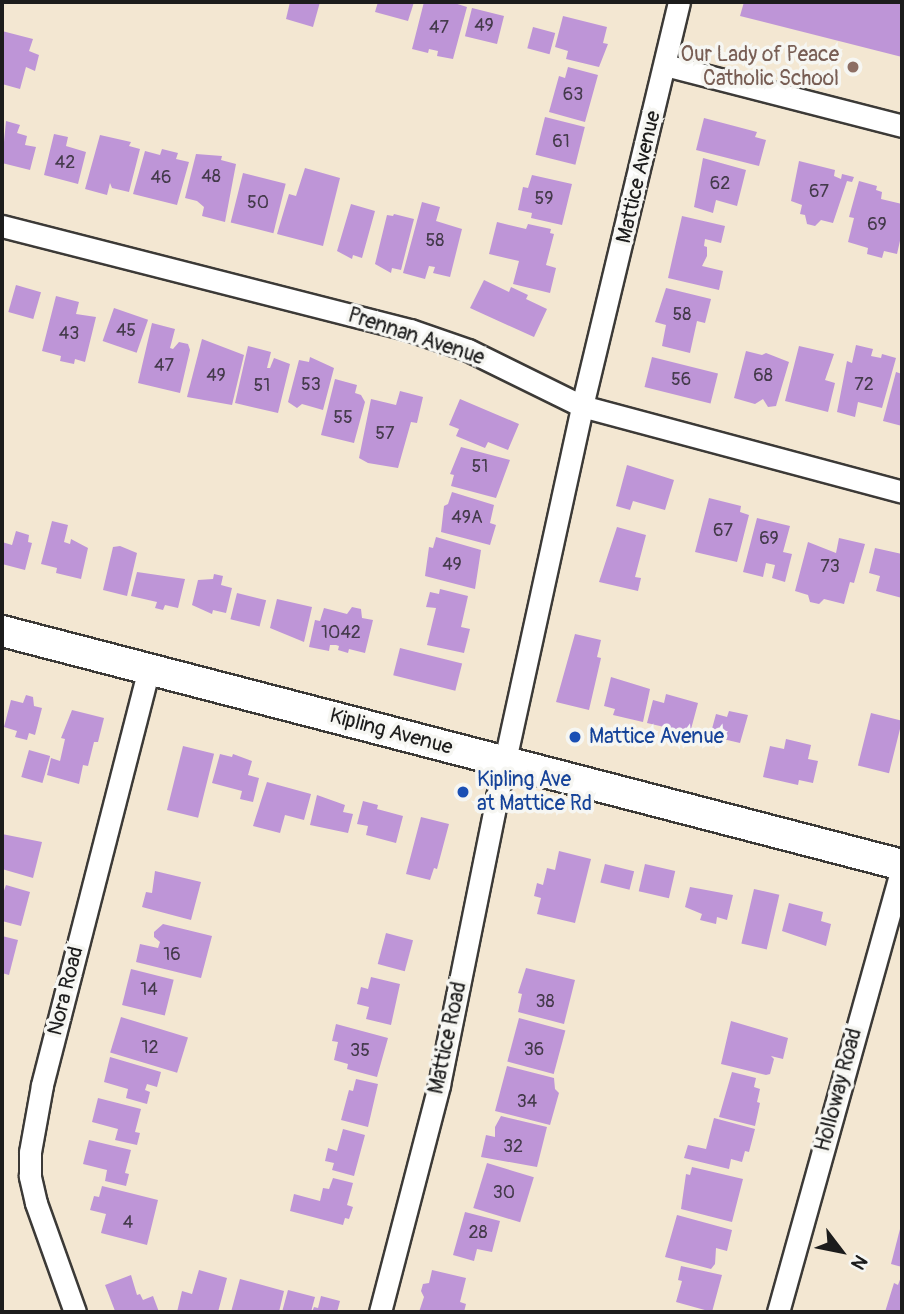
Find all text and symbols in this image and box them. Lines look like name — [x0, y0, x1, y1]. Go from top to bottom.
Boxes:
house number: 49 — [474, 15, 494, 37]
house number: 47 — [429, 17, 449, 39]
place label: Our Lady of Peace Catholic School — [681, 42, 839, 92]
marker: Our Lady of Peace Catholic School — [845, 59, 861, 75]
house number: 63 — [563, 84, 583, 106]
street label: Mattice Avenue — [612, 108, 666, 246]
house number: 61 — [552, 131, 570, 153]
house number: 42 — [55, 152, 75, 174]
house number: 48 — [201, 166, 221, 188]
house number: 46 — [151, 167, 171, 189]
house number: 62 — [710, 173, 730, 195]
house number: 67 — [809, 181, 829, 203]
house number: 59 — [534, 188, 554, 210]
house number: 50 — [247, 192, 269, 214]
house number: 69 — [867, 214, 887, 236]
house number: 58 — [426, 230, 444, 252]
street label: Prennan Avenue — [345, 303, 487, 371]
house number: 58 — [673, 304, 691, 326]
house number: 45 — [116, 320, 136, 342]
house number: 43 — [59, 323, 79, 345]
house number: 47 — [154, 355, 174, 377]
house number: 49 — [206, 365, 226, 387]
house number: 68 — [753, 365, 773, 387]
house number: 56 — [671, 369, 691, 391]
house number: 53 — [301, 374, 321, 396]
house number: 72 — [854, 374, 874, 396]
house number: 51 — [254, 375, 270, 397]
house number: 55 — [333, 407, 353, 429]
house number: 57 — [375, 423, 395, 445]
house number: 51 — [472, 456, 488, 478]
house number: 49A — [451, 507, 483, 529]
house number: 67 — [713, 520, 733, 542]
house number: 69 — [759, 528, 779, 550]
house number: 49 — [442, 554, 462, 576]
house number: 73 — [820, 556, 840, 578]
house number: 1042 — [321, 622, 361, 644]
street label: Kipling Avenue — [327, 703, 455, 761]
place label: Mattice Avenue — [589, 724, 724, 750]
marker: Mattice Avenue — [567, 729, 583, 745]
place label: Kipling Ave at Mattice Rd — [477, 767, 592, 817]
marker: Kipling Ave at Mattice Rd — [455, 784, 471, 800]
street label: Nora Road — [43, 944, 89, 1038]
house number: 16 — [163, 944, 181, 966]
house number: 14 — [140, 979, 158, 1001]
street label: Mattice Road — [424, 980, 472, 1096]
house number: 38 — [535, 991, 555, 1013]
street label: Holloway Road — [810, 1026, 868, 1154]
house number: 12 — [141, 1037, 159, 1059]
house number: 36 — [524, 1039, 544, 1061]
house number: 35 — [350, 1040, 370, 1062]
house number: 34 — [517, 1091, 537, 1113]
house number: 32 — [503, 1136, 523, 1158]
house number: 30 — [493, 1182, 515, 1204]
house number: 4 — [123, 1212, 133, 1234]
north arrow — [806, 1216, 876, 1286]
house number: 28 — [468, 1222, 488, 1244]
text: N — [845, 1250, 872, 1274]

